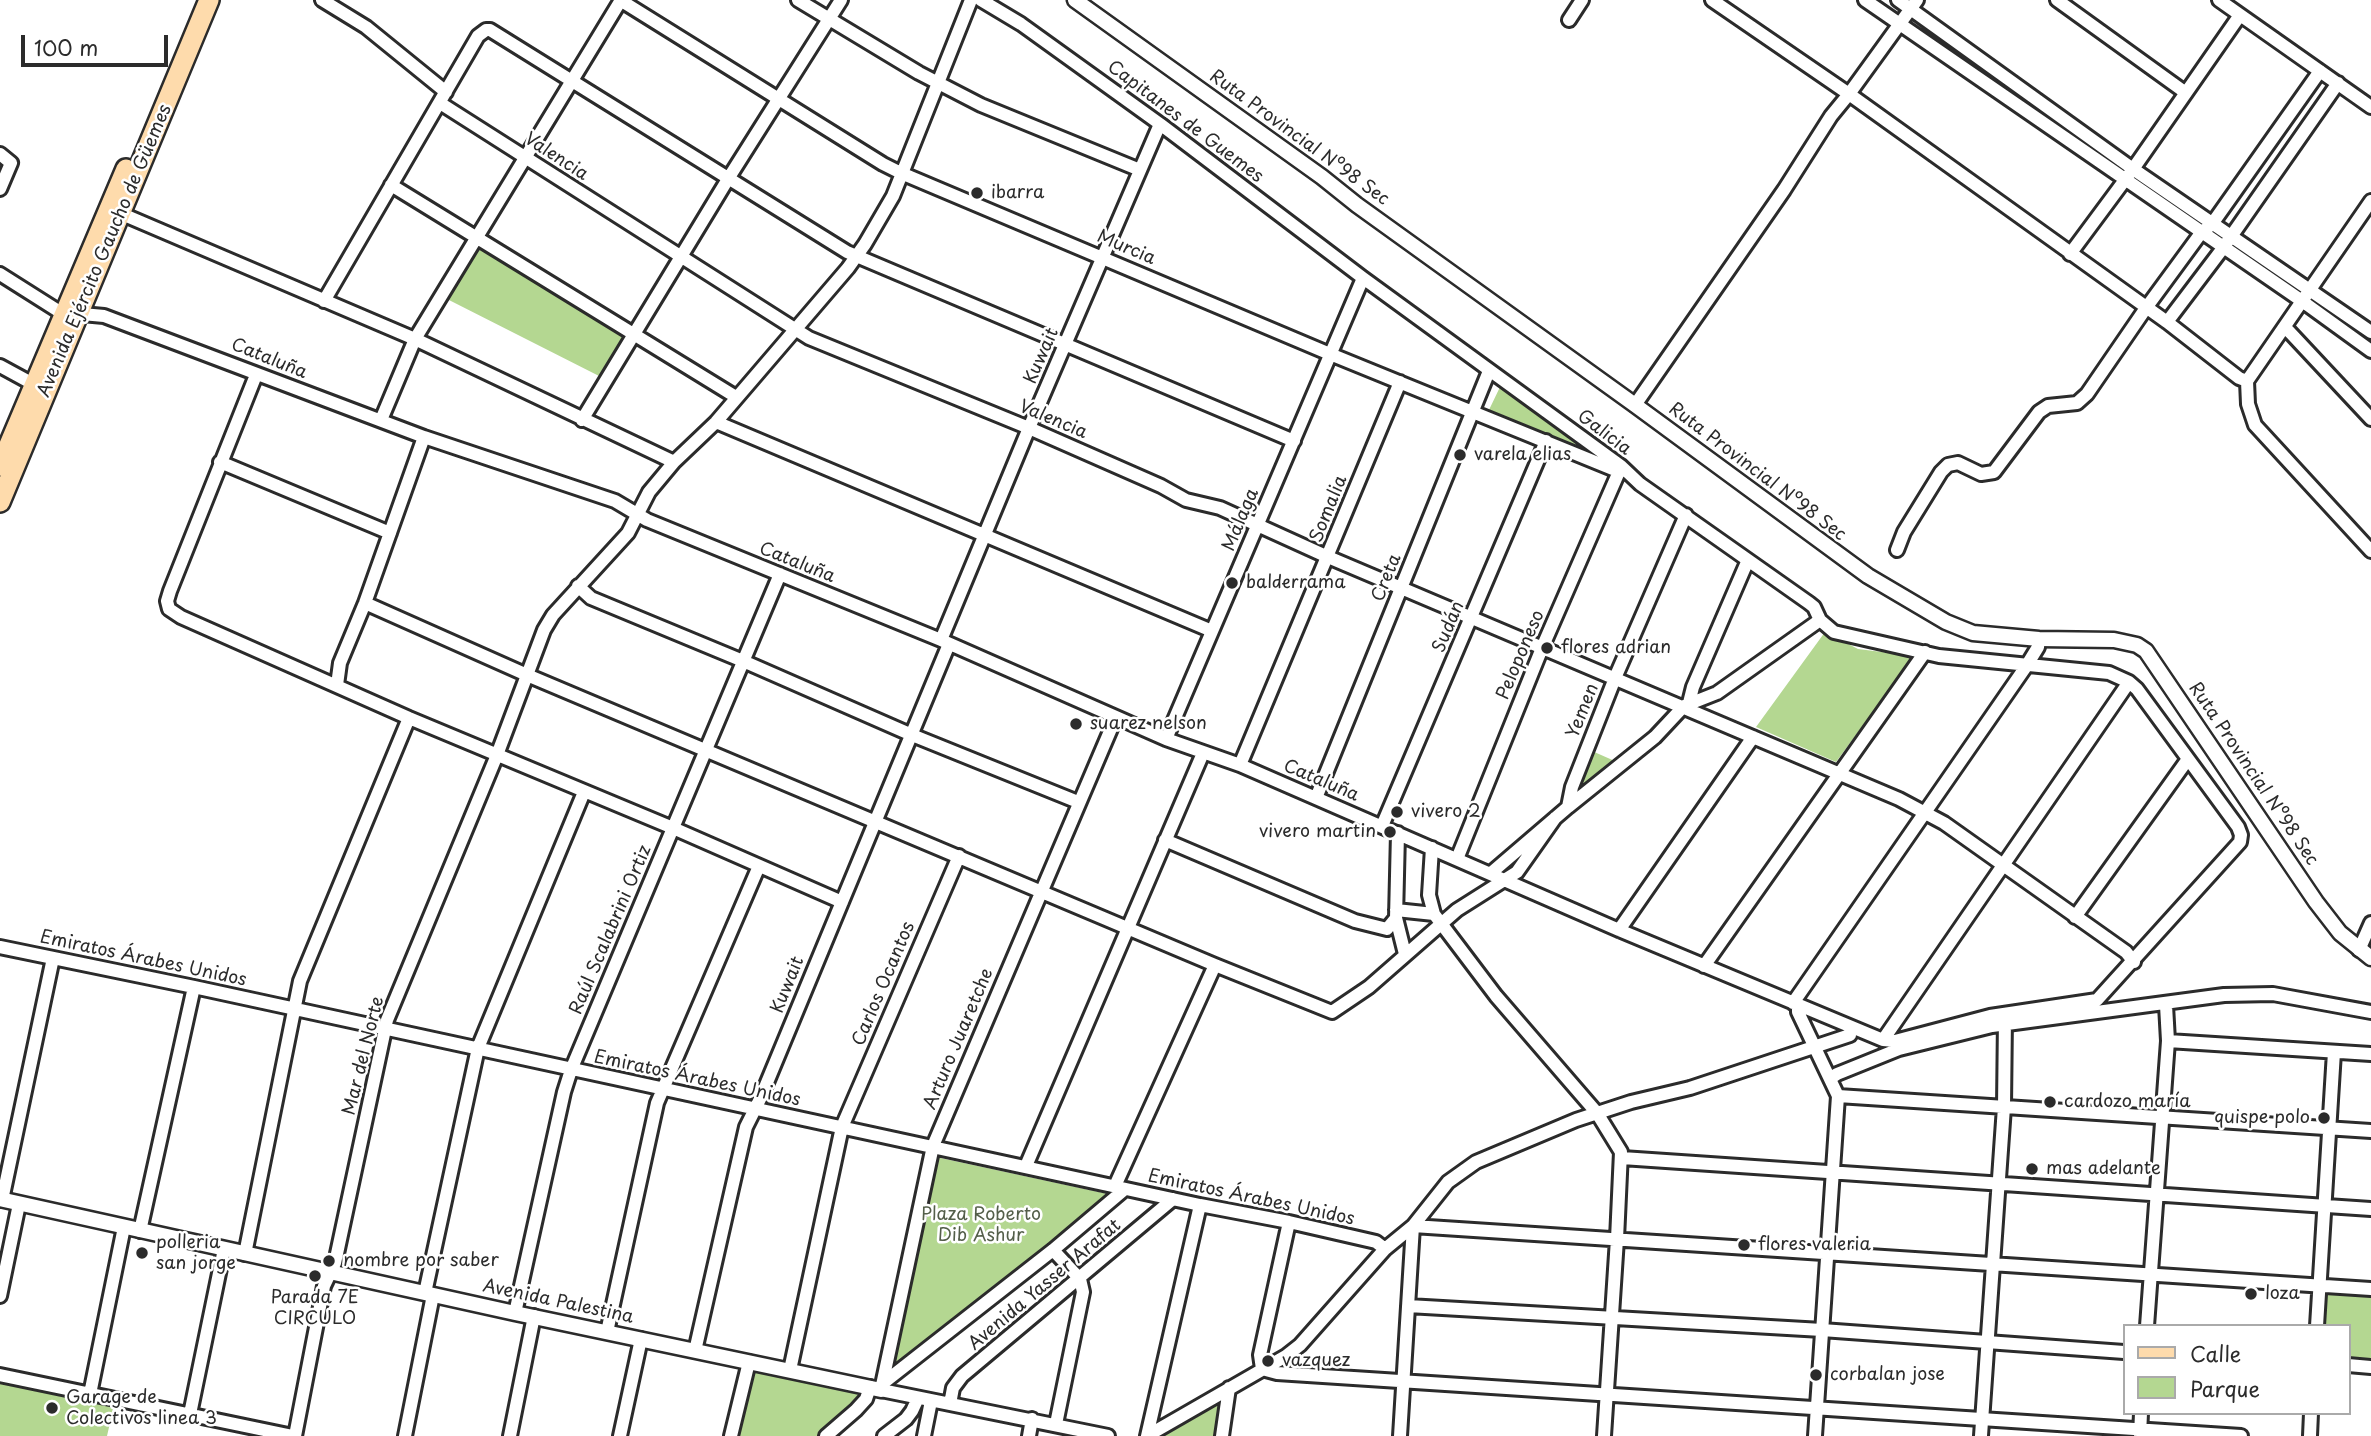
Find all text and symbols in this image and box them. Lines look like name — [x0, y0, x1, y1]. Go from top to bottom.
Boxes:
scale bar — [24, 21, 172, 65]
text: 100 m — [34, 31, 98, 63]
street label: Capitanes de Guemes — [1103, 56, 1267, 188]
street label: Ruta Provincial Nº98 Sec — [1205, 66, 1393, 210]
street label: Avenida Ejército Gaucho de Güemes — [33, 102, 177, 400]
street label: Valencia — [520, 128, 592, 186]
place label: ibarra — [991, 182, 1044, 204]
marker: ibarra — [969, 185, 985, 201]
street label: Murcia — [1093, 226, 1159, 270]
street label: Kuwait — [1020, 325, 1064, 387]
street label: Cataluña — [228, 334, 310, 384]
street label: Valencia — [1016, 396, 1090, 444]
street label: Ruta Provincial Nº98 Sec — [1664, 398, 1850, 546]
street label: Galicia — [1573, 406, 1635, 460]
place label: varela elias — [1474, 444, 1571, 466]
marker: varela elias — [1452, 447, 1468, 463]
street label: Somalia — [1306, 472, 1352, 546]
street label: Málaga — [1218, 485, 1264, 555]
street label: Cataluña — [756, 538, 838, 588]
street label: Creta — [1368, 551, 1406, 605]
place label: balderrama — [1246, 572, 1345, 594]
marker: balderrama — [1224, 575, 1240, 591]
street label: Sudán — [1429, 598, 1469, 656]
street label: Peloponeso — [1493, 607, 1549, 703]
place label: flores adrian — [1561, 637, 1671, 659]
marker: flores adrian — [1539, 640, 1555, 656]
street label: Ruta Provincial Nº98 Sec — [2184, 678, 2322, 870]
street label: Yemen — [1562, 681, 1604, 741]
place label: suarez nelson — [1090, 713, 1207, 735]
marker: suarez nelson — [1068, 716, 1084, 732]
street label: Cataluña — [1280, 755, 1362, 807]
place label: vivero 2 — [1411, 801, 1481, 823]
marker: vivero 2 — [1389, 804, 1405, 820]
place label: vivero martin — [1259, 821, 1376, 843]
marker: vivero martin — [1382, 824, 1398, 840]
street label: Raúl Scalabrini Ortiz — [566, 842, 656, 1018]
street label: Carlos Ocantos — [848, 919, 920, 1049]
street label: Emiratos Árabes Unidos — [38, 927, 248, 991]
street label: Kuwait — [767, 953, 809, 1017]
street label: Arturo Juaretche — [920, 965, 998, 1113]
street label: Mar del Norte — [339, 994, 389, 1118]
street label: Emiratos Árabes Unidos — [592, 1047, 802, 1111]
place label: cardozo maría — [2064, 1091, 2191, 1113]
marker: cardozo maría — [2042, 1094, 2058, 1110]
place label: quispe polo — [2214, 1107, 2310, 1129]
marker: quispe polo — [2316, 1110, 2332, 1126]
place label: mas adelante — [2046, 1158, 2161, 1180]
marker: mas adelante — [2024, 1161, 2040, 1177]
street label: Emiratos Árabes Unidos — [1146, 1166, 1356, 1230]
park label: Plaza Roberto Dib Ashur — [921, 1204, 1041, 1246]
street label: Avenida Yasser Arafat — [964, 1215, 1126, 1355]
place label: polleria san jorge — [156, 1232, 236, 1274]
place label: flores valeria — [1758, 1234, 1871, 1256]
marker: flores valeria — [1736, 1237, 1752, 1253]
marker: polleria san jorge — [134, 1245, 150, 1261]
place label: nombre por saber — [343, 1250, 499, 1272]
marker: nombre por saber — [321, 1253, 337, 1269]
marker: Parada 7E CIRCULO — [307, 1268, 323, 1284]
street label: Avenida Palestina — [481, 1275, 635, 1329]
place label: loza — [2265, 1283, 2300, 1305]
marker: loza — [2243, 1286, 2259, 1302]
place label: Parada 7E CIRCULO — [271, 1287, 359, 1330]
legend — [2122, 1324, 2350, 1415]
text: Calle — [2190, 1337, 2241, 1369]
place label: vazquez — [1282, 1350, 1350, 1372]
marker: vazquez — [1260, 1353, 1276, 1369]
place label: corbalan jose — [1830, 1364, 1945, 1386]
marker: corbalan jose — [1808, 1367, 1824, 1383]
text: Parque — [2190, 1372, 2260, 1404]
place label: Garage de Colectivos linea 3 — [66, 1387, 217, 1430]
marker: Garage de Colectivos linea 3 — [44, 1400, 60, 1416]

